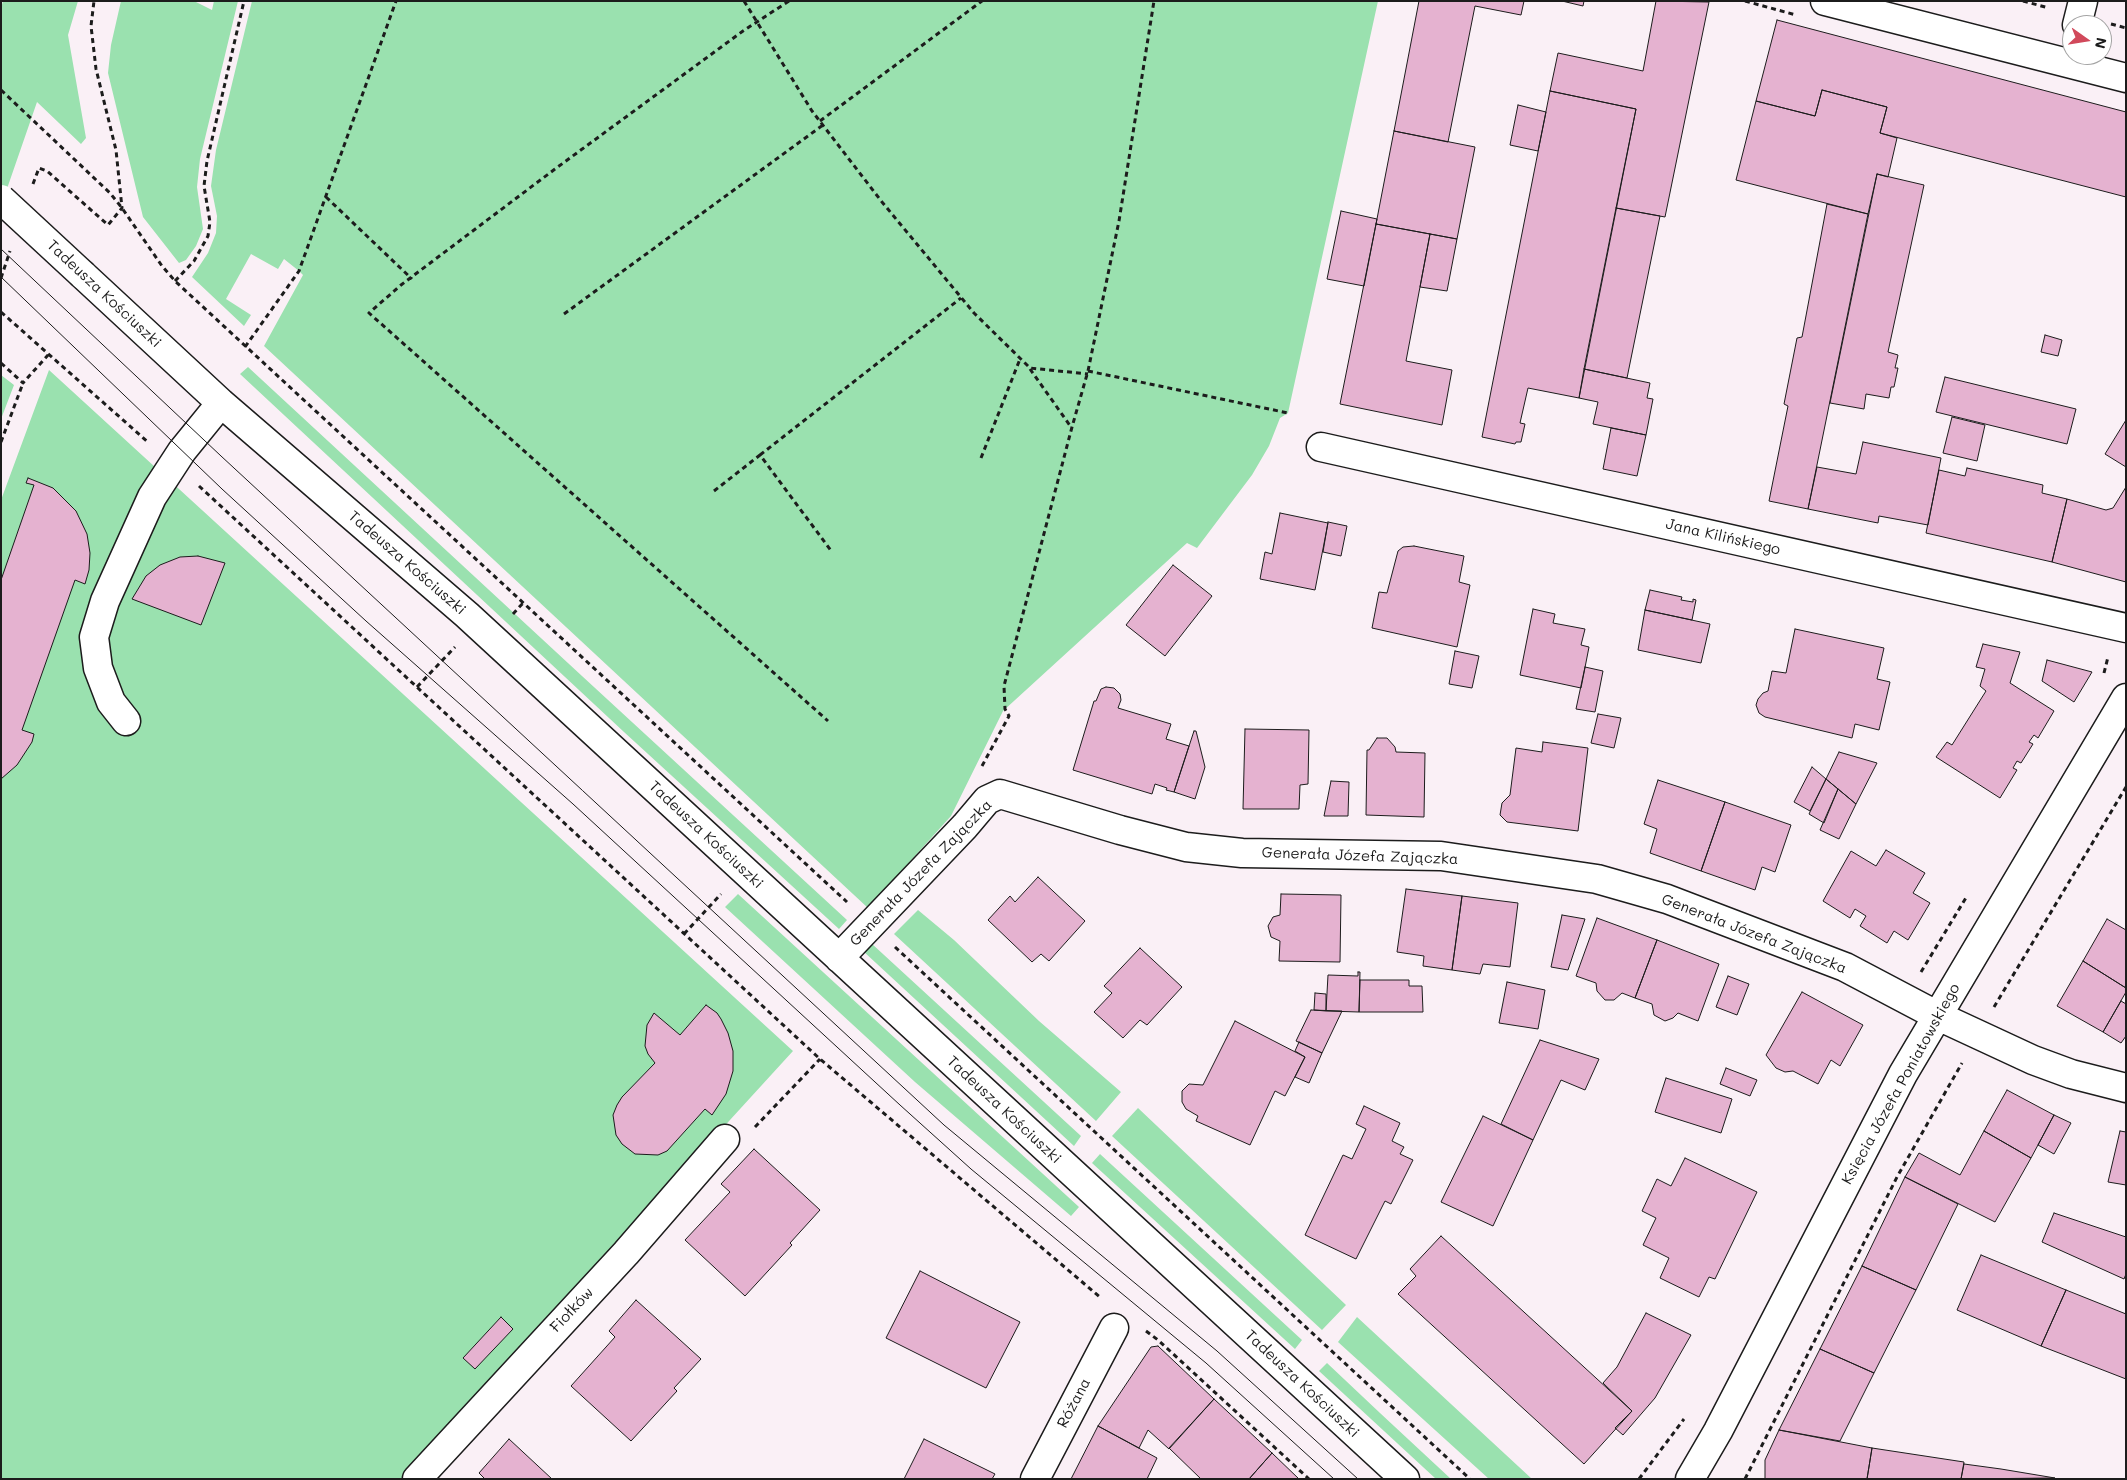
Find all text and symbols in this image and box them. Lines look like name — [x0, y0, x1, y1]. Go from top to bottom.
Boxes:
north arrow — [2062, 15, 2112, 65]
text: N — [2091, 36, 2112, 51]
street label: Tadeusza Kościuszki — [43, 236, 165, 352]
street label: Tadeusza Kościuszki — [345, 507, 469, 619]
street label: Jana Kilińskiego — [1664, 515, 1782, 559]
street label: Tadeusza Kościuszki — [645, 777, 767, 893]
street label: Generała Józefa Zajączka — [846, 796, 996, 950]
street label: Generała Józefa Zajączka — [1261, 844, 1459, 868]
street label: Generała Józefa Zajączka — [1659, 890, 1849, 978]
street label: Księcia Józefa Poniatowskiego — [1838, 980, 1964, 1188]
street label: Tadeusza Kościuszki — [943, 1052, 1065, 1168]
street label: Fiołków — [547, 1284, 597, 1336]
street label: Tadeusza Kościuszki — [1241, 1326, 1363, 1442]
street label: Różana — [1053, 1375, 1095, 1431]

